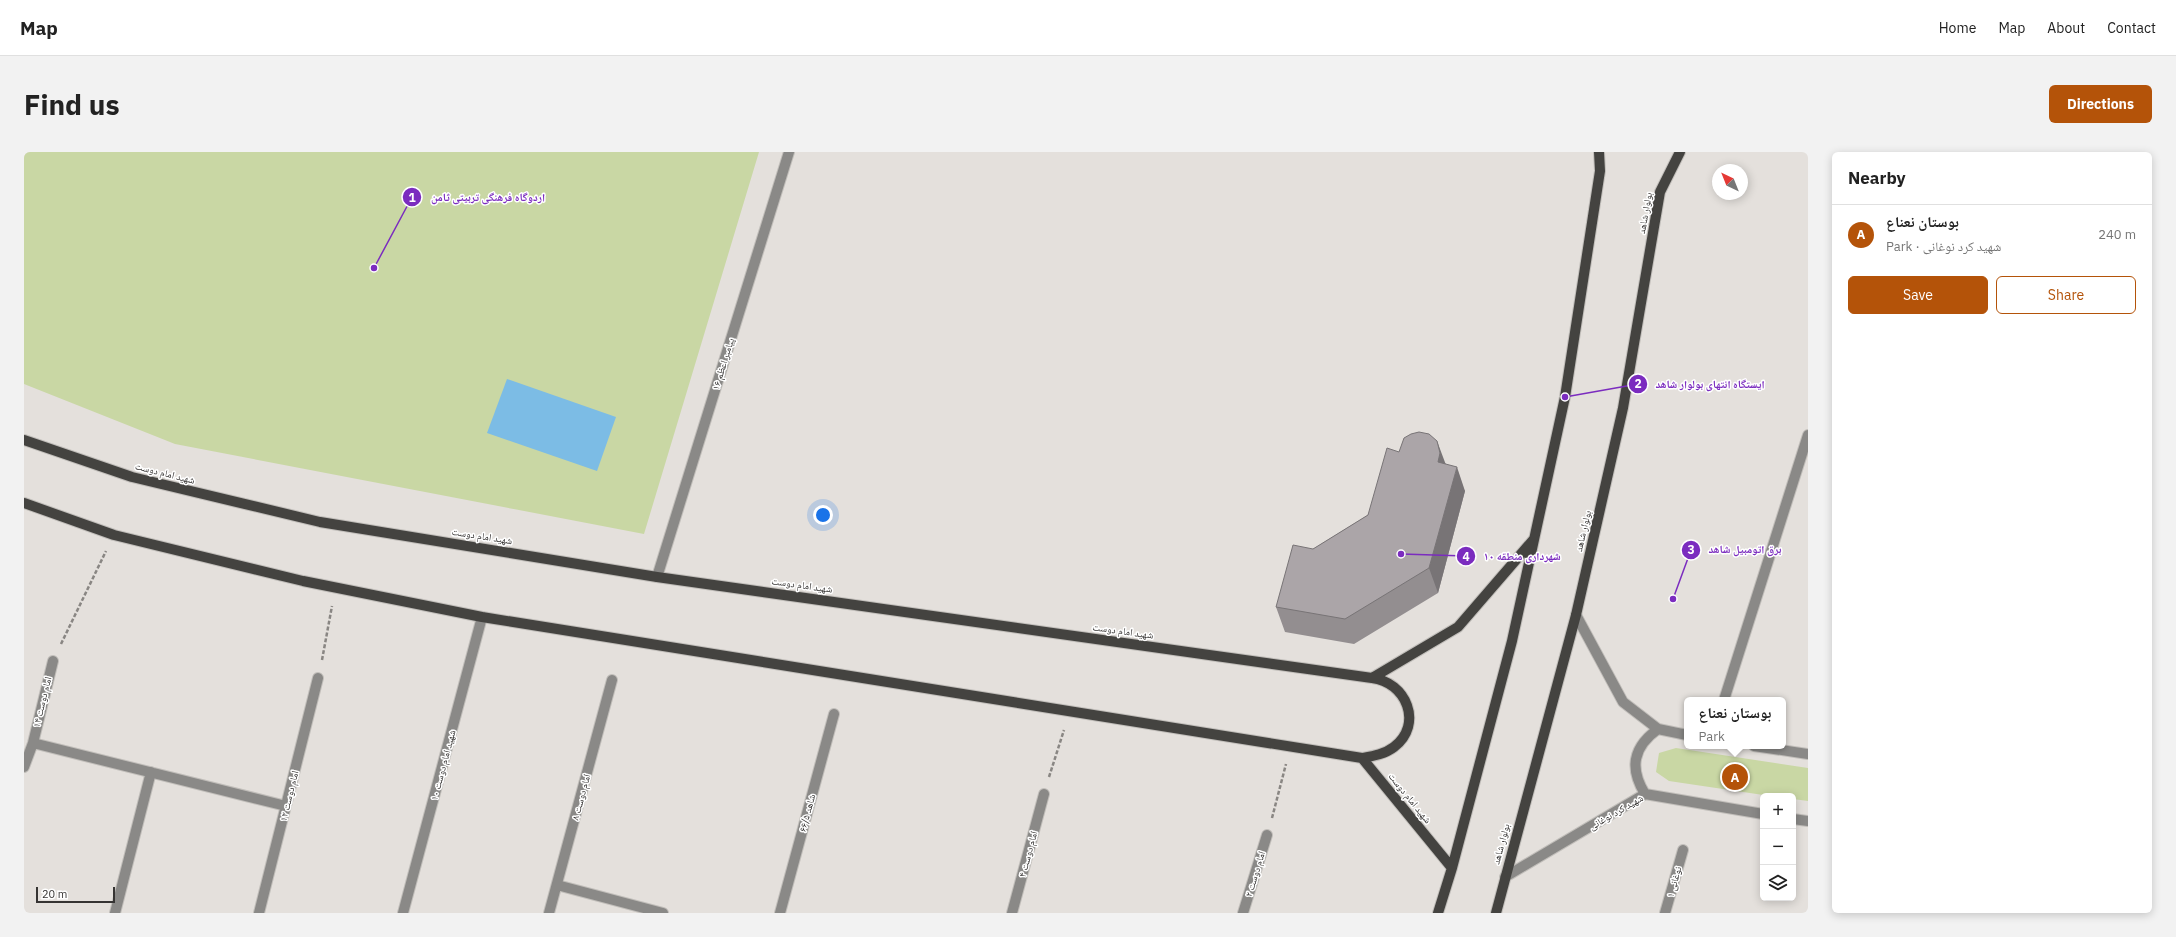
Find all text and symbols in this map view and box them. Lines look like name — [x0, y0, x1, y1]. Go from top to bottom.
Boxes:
text: Map — [20, 16, 58, 40]
text: Home — [1939, 19, 1976, 37]
text: Map — [1998, 19, 2025, 37]
text: About — [2047, 19, 2085, 37]
text: Contact — [2107, 19, 2156, 37]
button: Directions — [2049, 85, 2152, 123]
text: Find us — [24, 86, 120, 123]
north arrow — [1712, 164, 1748, 200]
text: Nearby — [1848, 167, 1906, 189]
callout: اردوگاه فرهنگی تربیتی ثامن — [402, 186, 553, 209]
text: 1 — [408, 190, 416, 205]
text: اردوگاه فرهنگی تربیتی ثامن — [431, 190, 545, 205]
street label: بولوار شاهد — [1635, 191, 1655, 235]
text: بوستان نعناع — [1886, 212, 1959, 231]
text: A — [1857, 226, 1865, 243]
text: 240 m — [2098, 226, 2136, 243]
text: Park · شهید کرد نوغانی — [1886, 238, 2001, 255]
button: Save — [1848, 276, 1988, 314]
button: Share — [1996, 276, 2136, 314]
street label: پیامبر اعظم ۱۶ — [709, 336, 738, 392]
callout: ایستگاه انتهای بولوار شاهد — [1628, 373, 1773, 396]
text: 2 — [1634, 376, 1642, 391]
text: ایستگاه انتهای بولوار شاهد — [1655, 377, 1765, 392]
street label: شهید امام دوست — [133, 459, 197, 488]
your location — [813, 505, 833, 525]
street label: بولوار شاهد — [1572, 509, 1594, 553]
street label: شهید امام دوست — [451, 525, 514, 548]
callout: برق اتومبیل شاهد — [1681, 538, 1790, 561]
text: 3 — [1687, 542, 1695, 557]
text: برق اتومبیل شاهد — [1708, 542, 1782, 557]
callout: شهرداری منطقه ۱۰ — [1456, 545, 1569, 568]
text: 4 — [1462, 549, 1470, 564]
text: شهرداری منطقه ۱۰ — [1483, 549, 1561, 564]
street label: شهید امام دوست — [771, 574, 834, 597]
street label: شهید امام دوست — [1092, 620, 1155, 643]
street label: امام دوست ۱۴ — [29, 675, 56, 729]
popup — [1684, 697, 1786, 749]
text: بوستان نعناع — [1699, 703, 1771, 722]
street label: شهید امام دوست ۱۰ — [427, 728, 460, 802]
text: Park — [1699, 728, 1725, 745]
pin: A — [1722, 762, 1748, 792]
street label: امام دوست ۱۲ — [276, 769, 303, 823]
street label: شهید امام دوست — [1385, 770, 1435, 827]
street label: امام دوست ۸ — [569, 773, 594, 822]
street label: شهید کرد نوغانی — [1587, 791, 1646, 833]
street label: شاهد ۶۶/۵ — [796, 792, 818, 833]
map controls — [1760, 793, 1796, 901]
button: + — [1760, 793, 1796, 829]
street label: بولوار شاهد — [1489, 822, 1513, 866]
button: − — [1760, 829, 1796, 865]
street label: امام دوست ۴ — [1016, 830, 1041, 879]
street label: امام دوست ۲ — [1242, 850, 1269, 899]
street label: نوغانی ۱ — [1664, 865, 1684, 899]
button: layers — [1760, 865, 1796, 901]
scale bar — [36, 885, 115, 904]
text: 20 m — [42, 887, 67, 901]

